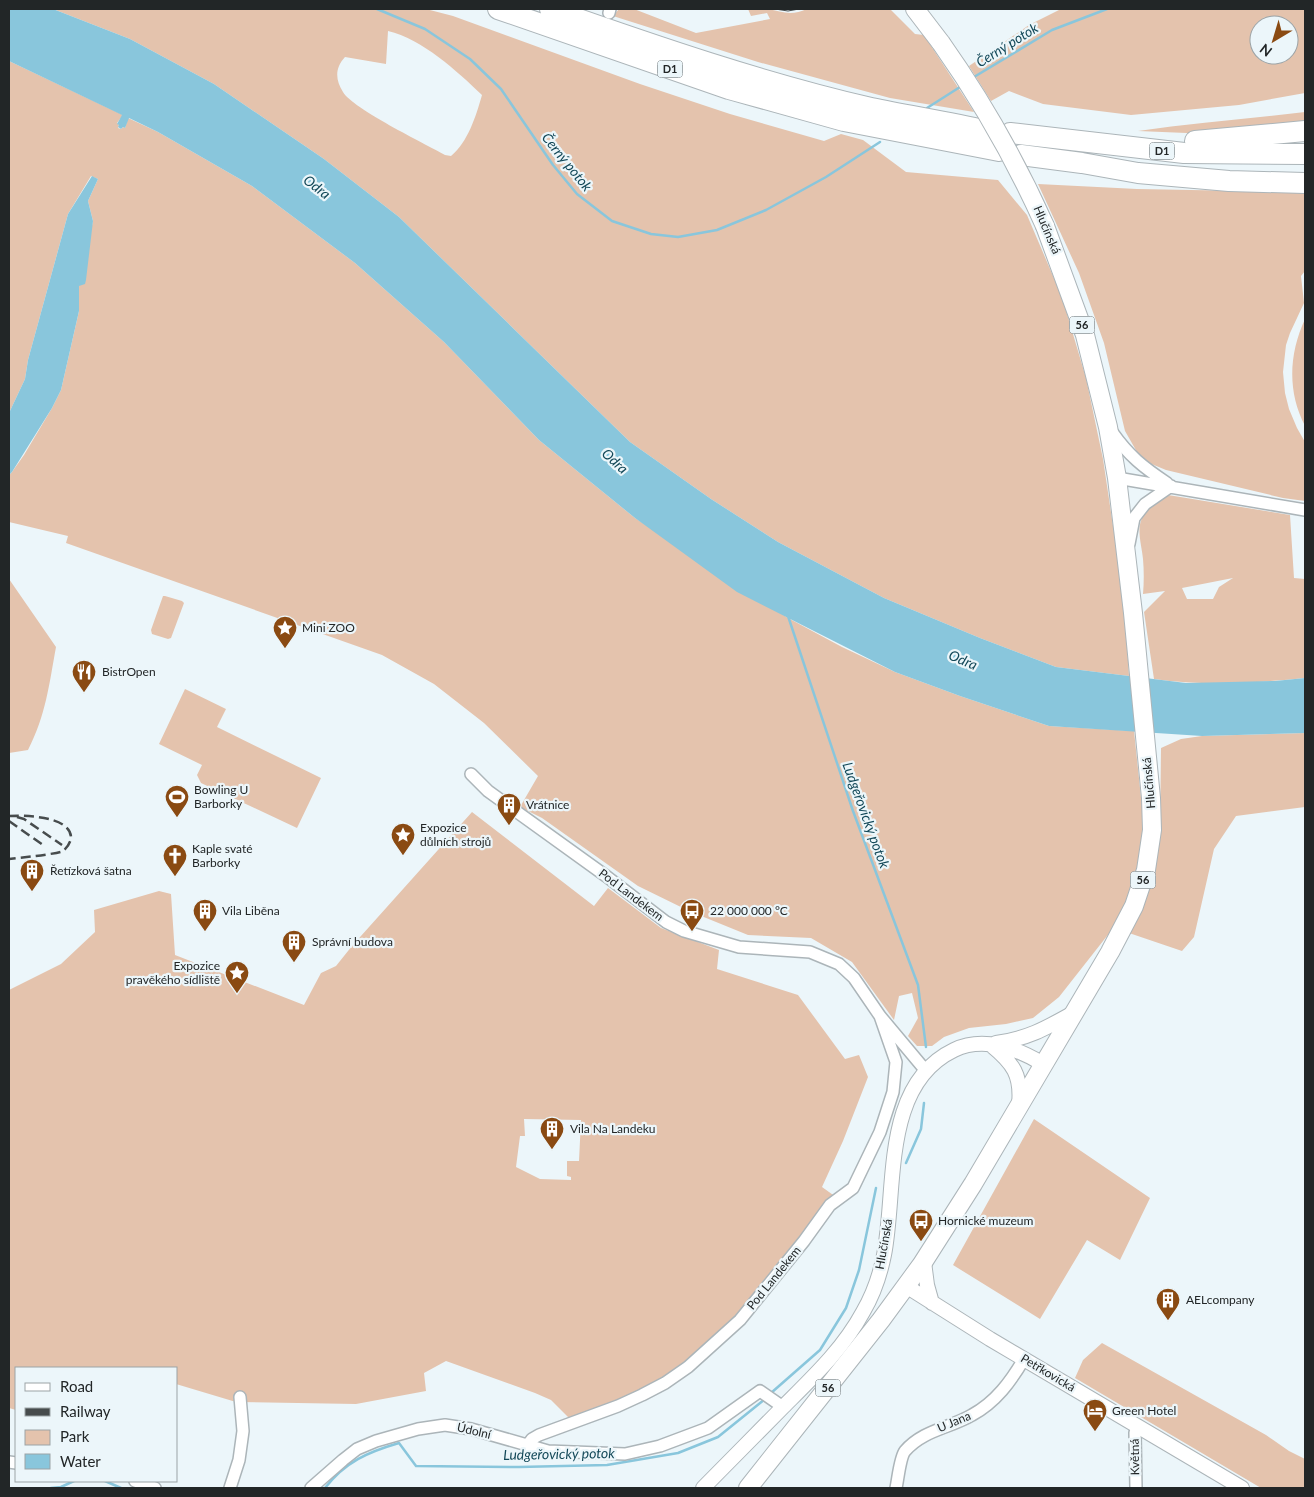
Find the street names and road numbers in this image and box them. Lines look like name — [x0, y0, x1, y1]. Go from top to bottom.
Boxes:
road number: D1 — [658, 61, 682, 78]
road number: D1 — [1150, 142, 1174, 160]
street label: Hlučínská — [1031, 203, 1064, 256]
road number: 56 — [1070, 316, 1094, 334]
street label: Hlučínská — [1139, 757, 1158, 809]
street label: Pod Landekem — [596, 865, 667, 924]
road number: 56 — [1130, 872, 1156, 888]
street label: Hlučínská — [872, 1217, 895, 1270]
street label: Pod Landekem — [743, 1243, 804, 1312]
street label: Petřkovická — [1018, 1350, 1078, 1395]
road number: 56 — [816, 1380, 840, 1396]
street label: U Jana — [935, 1408, 973, 1435]
street label: Údolní — [456, 1419, 494, 1442]
street label: Květná — [1127, 1439, 1142, 1475]

